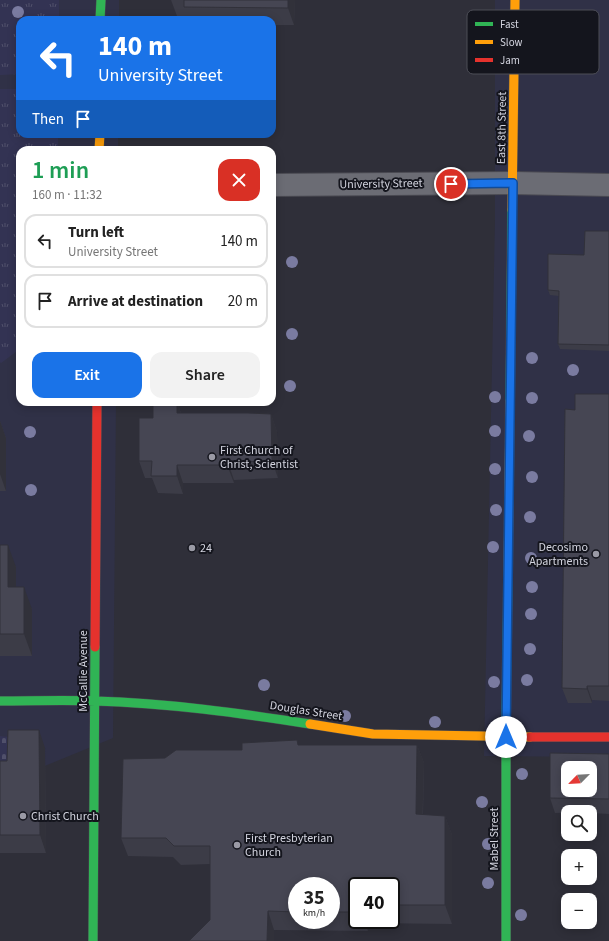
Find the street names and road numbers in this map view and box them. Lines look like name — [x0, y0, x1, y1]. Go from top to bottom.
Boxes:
street label: East 8th Street — [493, 92, 511, 164]
street label: University Street — [339, 175, 423, 193]
street label: McCallie Avenue — [75, 630, 92, 712]
street label: Douglas Street — [269, 697, 343, 725]
street label: Mabel Street — [486, 808, 503, 870]

